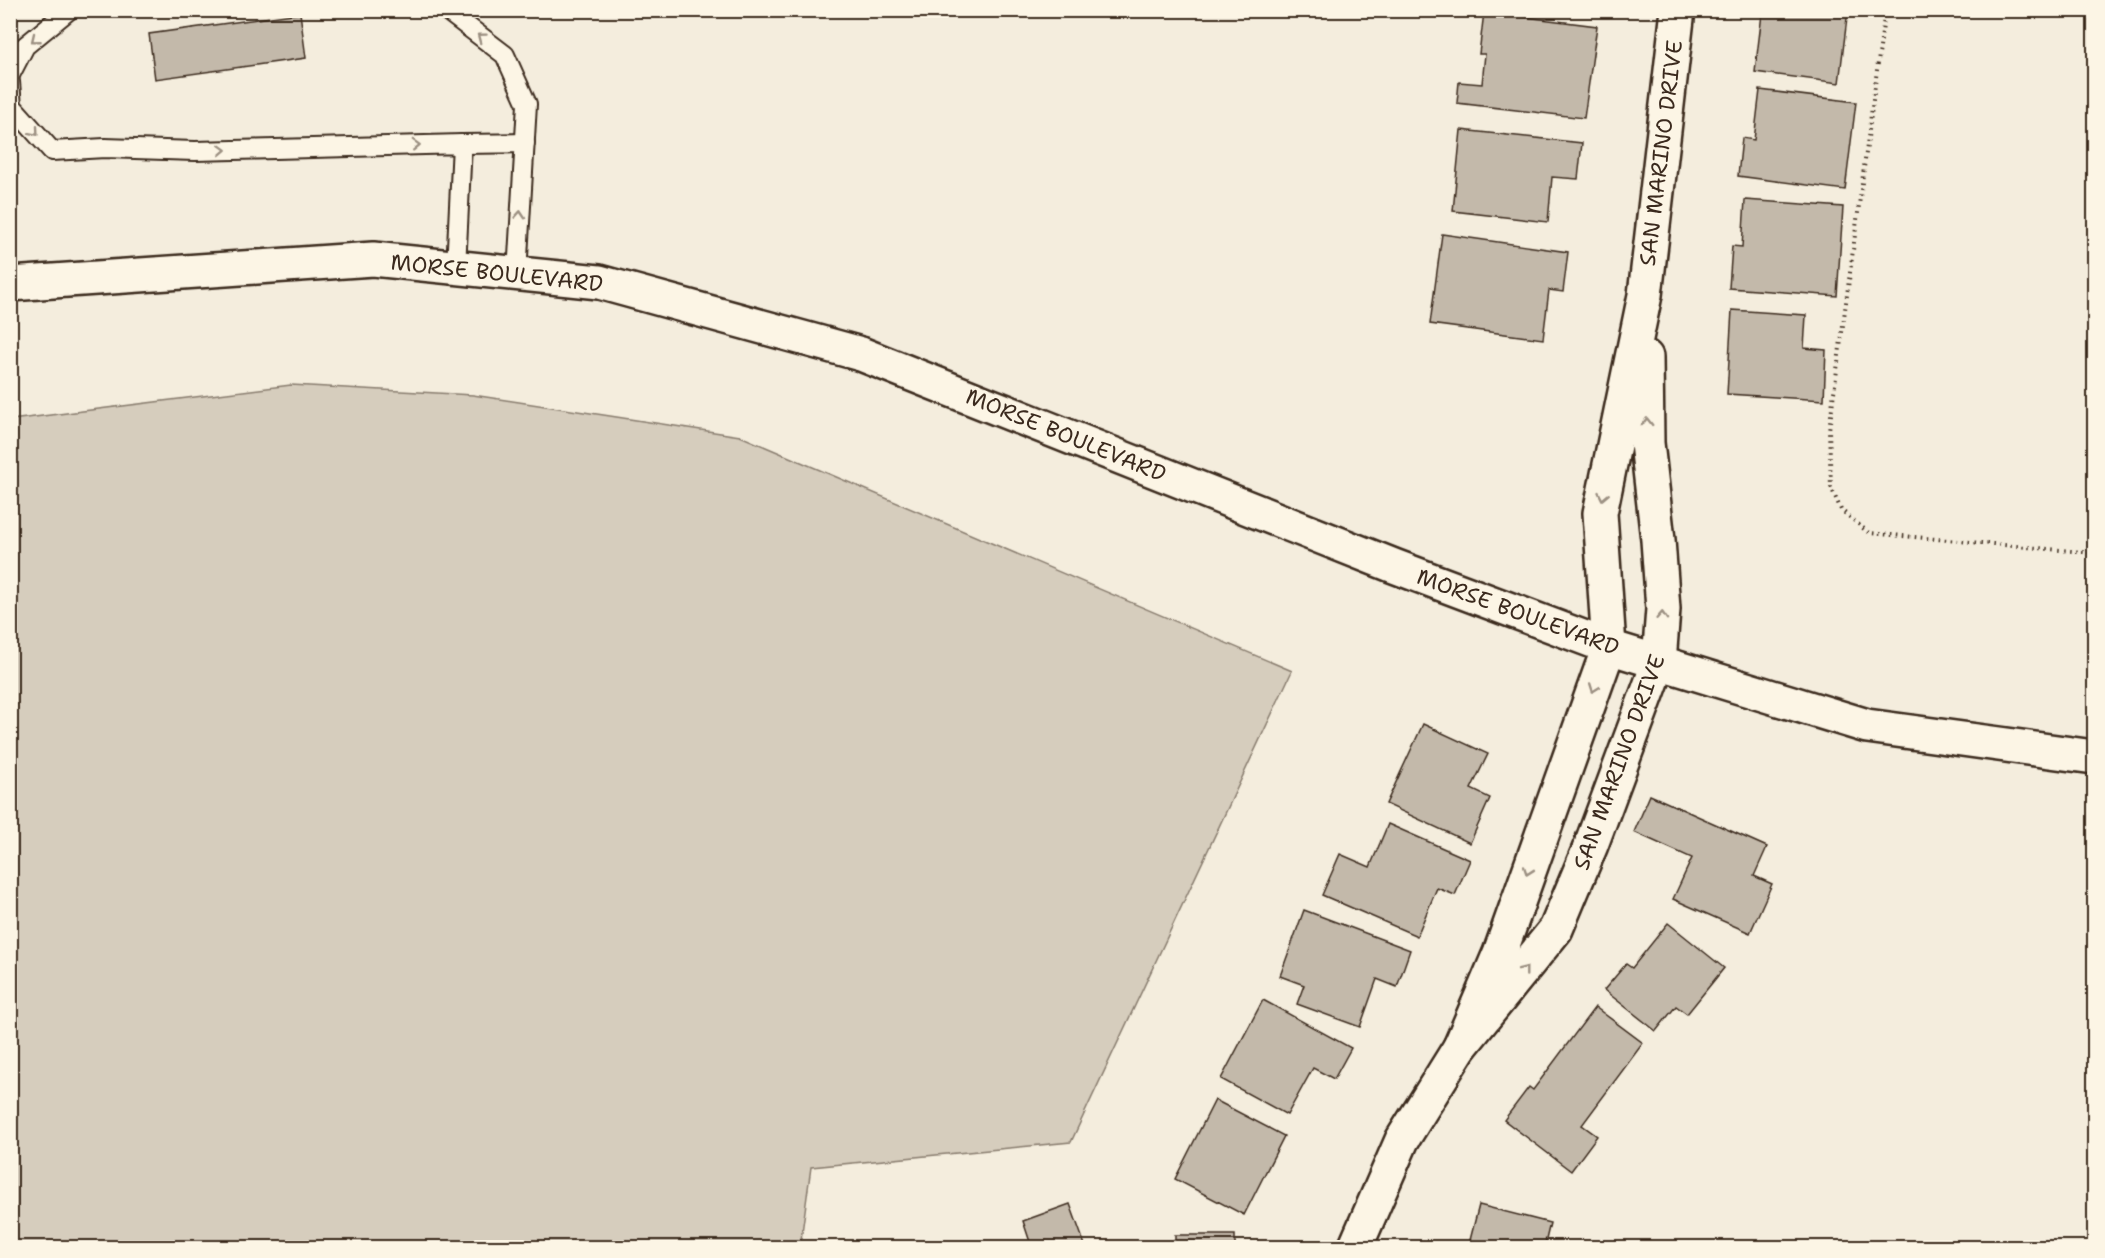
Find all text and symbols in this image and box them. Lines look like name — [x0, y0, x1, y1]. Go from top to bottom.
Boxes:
one-way arrow — [30, 31, 41, 42]
one-way arrow — [477, 33, 488, 44]
street label: SAN MARINO DRIVE — [1633, 38, 1689, 268]
one-way arrow — [28, 125, 39, 136]
one-way arrow — [412, 139, 421, 151]
one-way arrow — [217, 144, 226, 156]
one-way arrow — [514, 211, 527, 220]
street label: MORSE BOULEVARD — [389, 247, 605, 299]
street label: MORSE BOULEVARD — [962, 382, 1170, 488]
one-way arrow — [1641, 418, 1653, 427]
one-way arrow — [1597, 491, 1610, 501]
street label: MORSE BOULEVARD — [1413, 562, 1623, 662]
one-way arrow — [1656, 612, 1669, 621]
street label: SAN MARINO DRIVE — [1566, 650, 1672, 874]
one-way arrow — [1589, 682, 1602, 693]
one-way arrow — [1522, 865, 1535, 876]
one-way arrow — [1516, 965, 1527, 976]

